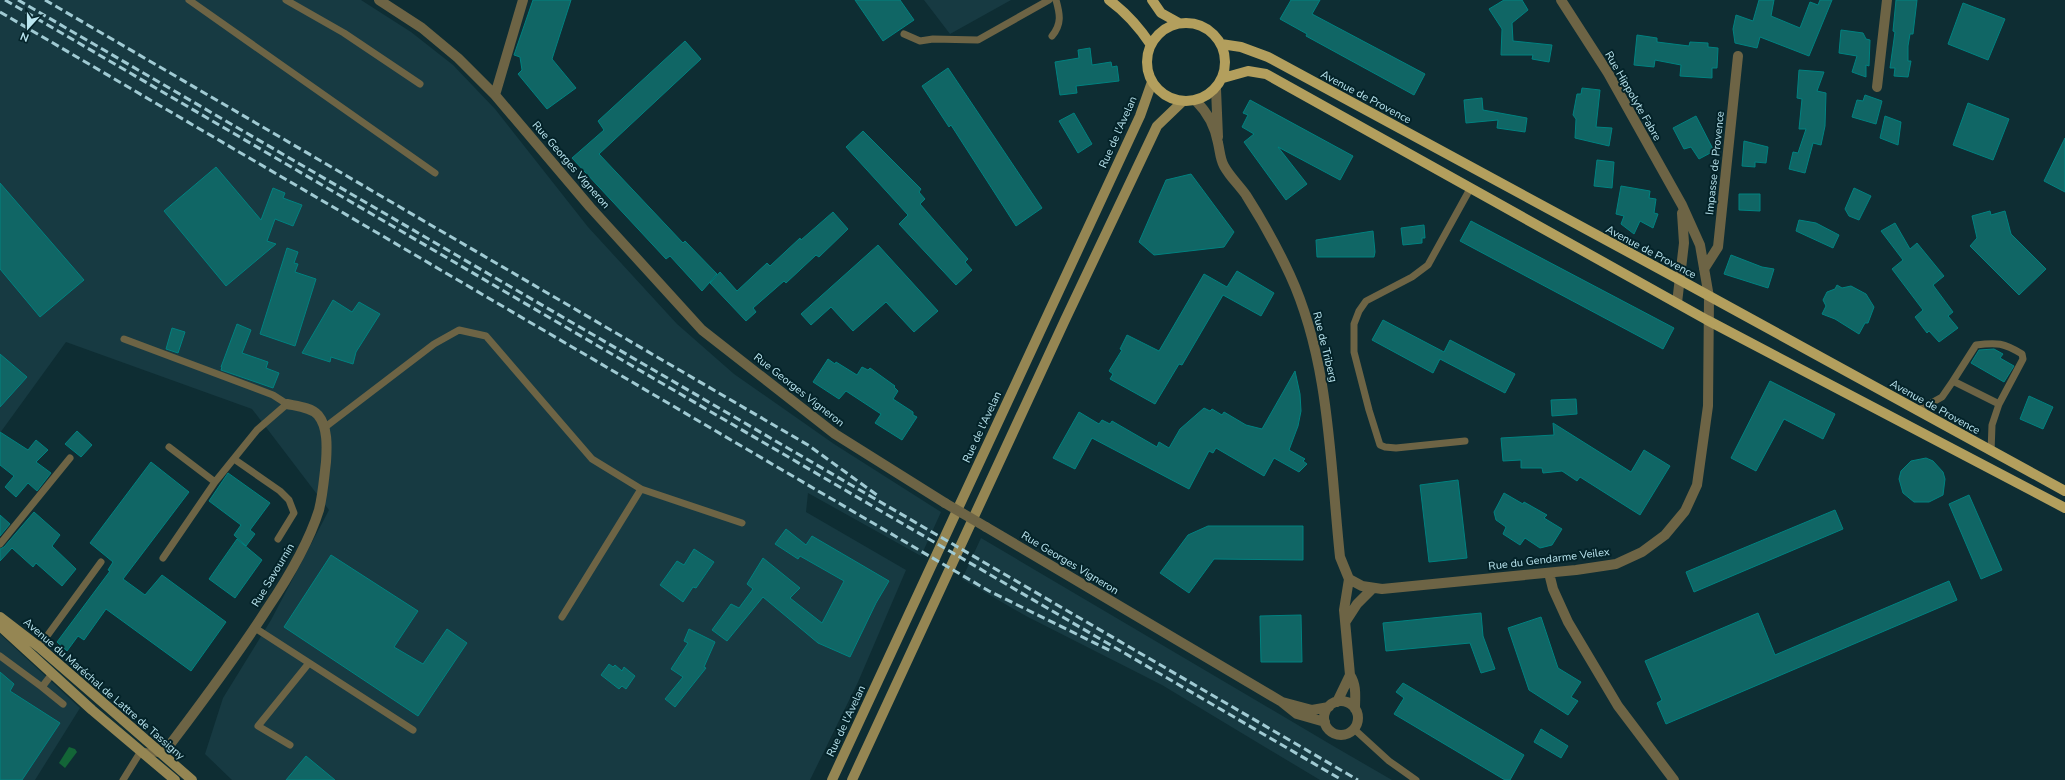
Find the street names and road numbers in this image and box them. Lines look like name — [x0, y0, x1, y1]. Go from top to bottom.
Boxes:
street label: Rue Hippolyte Fabre — [1601, 48, 1665, 144]
street label: Avenue de Provence — [1318, 67, 1414, 127]
street label: Rue de l'Avelan — [1095, 94, 1141, 170]
street label: Impasse de Provence — [1702, 110, 1728, 216]
street label: Rue Georges Vigneron — [529, 118, 613, 212]
street label: Avenue de Provence — [1603, 222, 1699, 282]
street label: Rue de Triberg — [1309, 310, 1341, 384]
street label: Rue Georges Vigneron — [751, 350, 847, 430]
street label: Avenue de Provence — [1887, 376, 1983, 438]
street label: Rue de l'Avelan — [959, 389, 1005, 465]
street label: Rue Georges Vigneron — [1018, 528, 1122, 598]
street label: Rue Savournin — [248, 540, 298, 610]
street label: Rue du Gendarme Veilex — [1487, 544, 1611, 574]
street label: Avenue du Maréchal de Lattre de Tassigny — [20, 615, 188, 763]
street label: Rue de l'Avelan — [823, 683, 869, 759]

